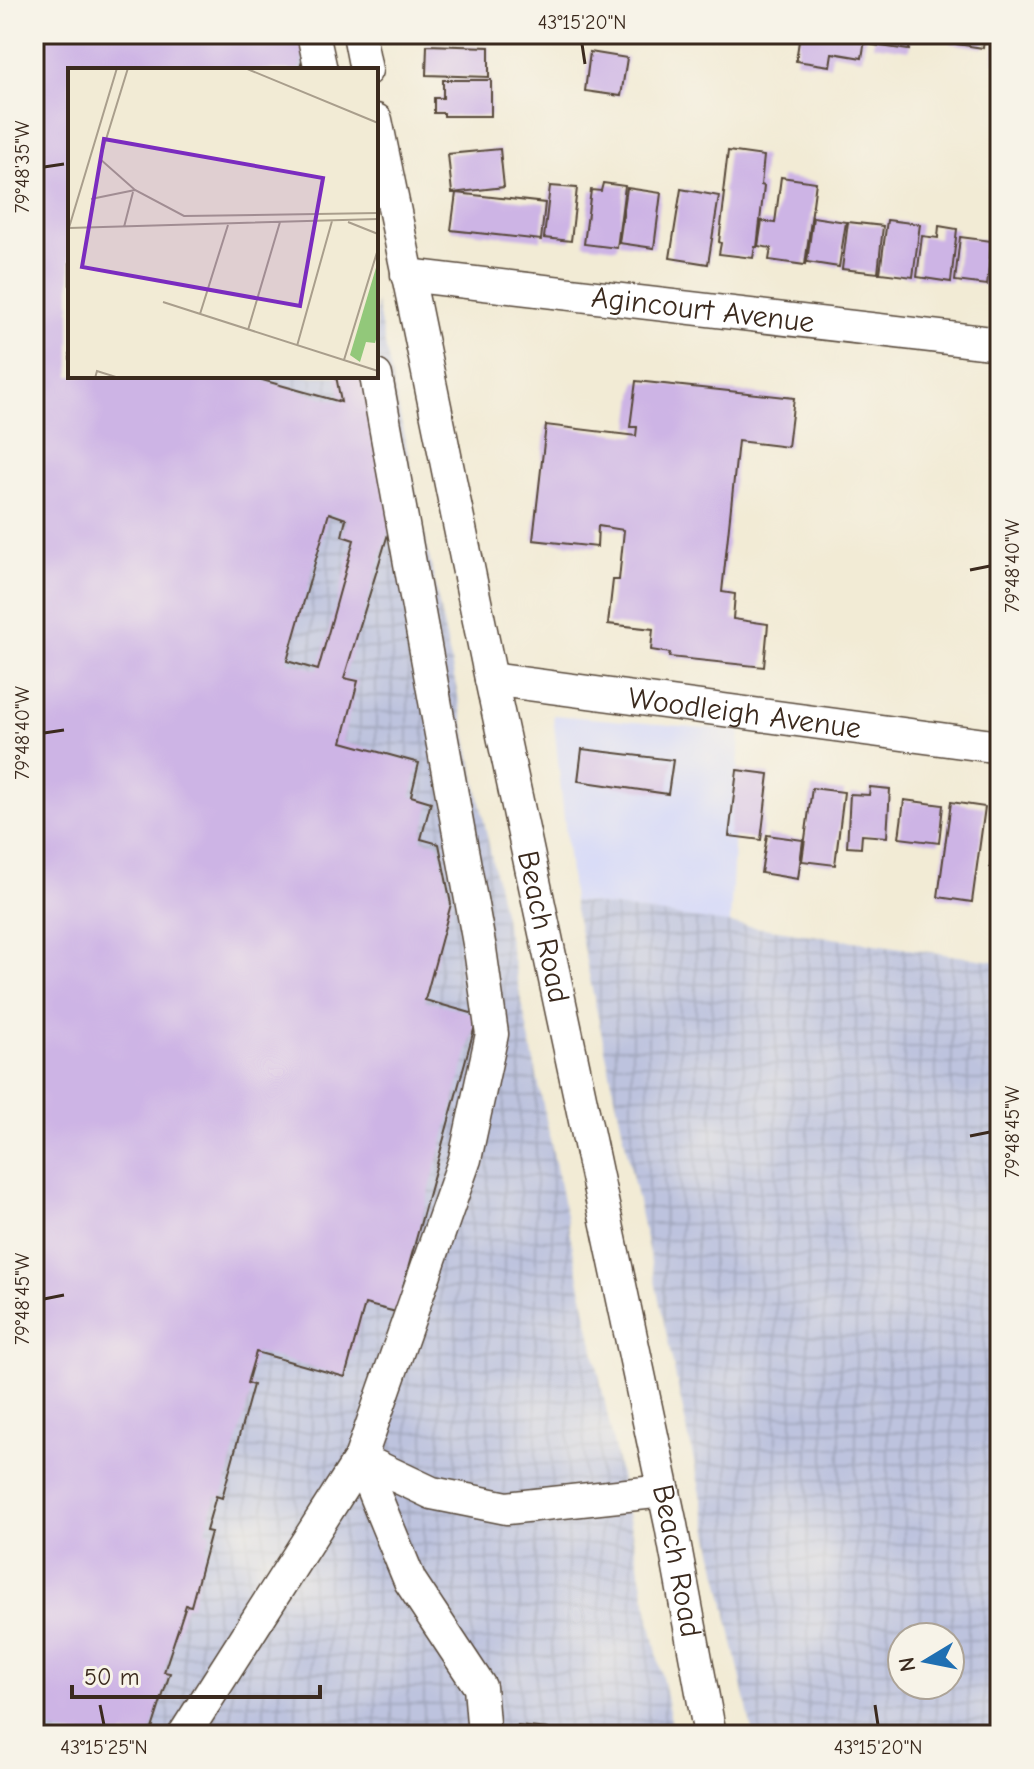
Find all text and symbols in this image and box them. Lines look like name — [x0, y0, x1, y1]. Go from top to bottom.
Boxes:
text: 43°15'20"N — [538, 11, 626, 34]
inset map — [68, 68, 378, 378]
text: 79°48'35"W — [11, 120, 34, 213]
street label: Agincourt Avenue — [590, 279, 816, 340]
text: 79°48'40"W — [1001, 519, 1024, 613]
street label: Woodleigh Avenue — [626, 680, 863, 746]
text: 79°48'40"W — [11, 686, 34, 780]
street label: Beach Road — [511, 848, 577, 1006]
text: 79°48'45"W — [1001, 1085, 1024, 1178]
text: 79°48'45"W — [11, 1252, 34, 1345]
street label: Beach Road — [645, 1481, 709, 1640]
north arrow — [886, 1621, 966, 1701]
scale bar — [72, 1649, 320, 1699]
text: N — [893, 1655, 921, 1674]
text: 50 m — [84, 1663, 140, 1691]
text: 43°15'25"N — [60, 1736, 148, 1759]
text: 43°15'20"N — [834, 1736, 922, 1759]

